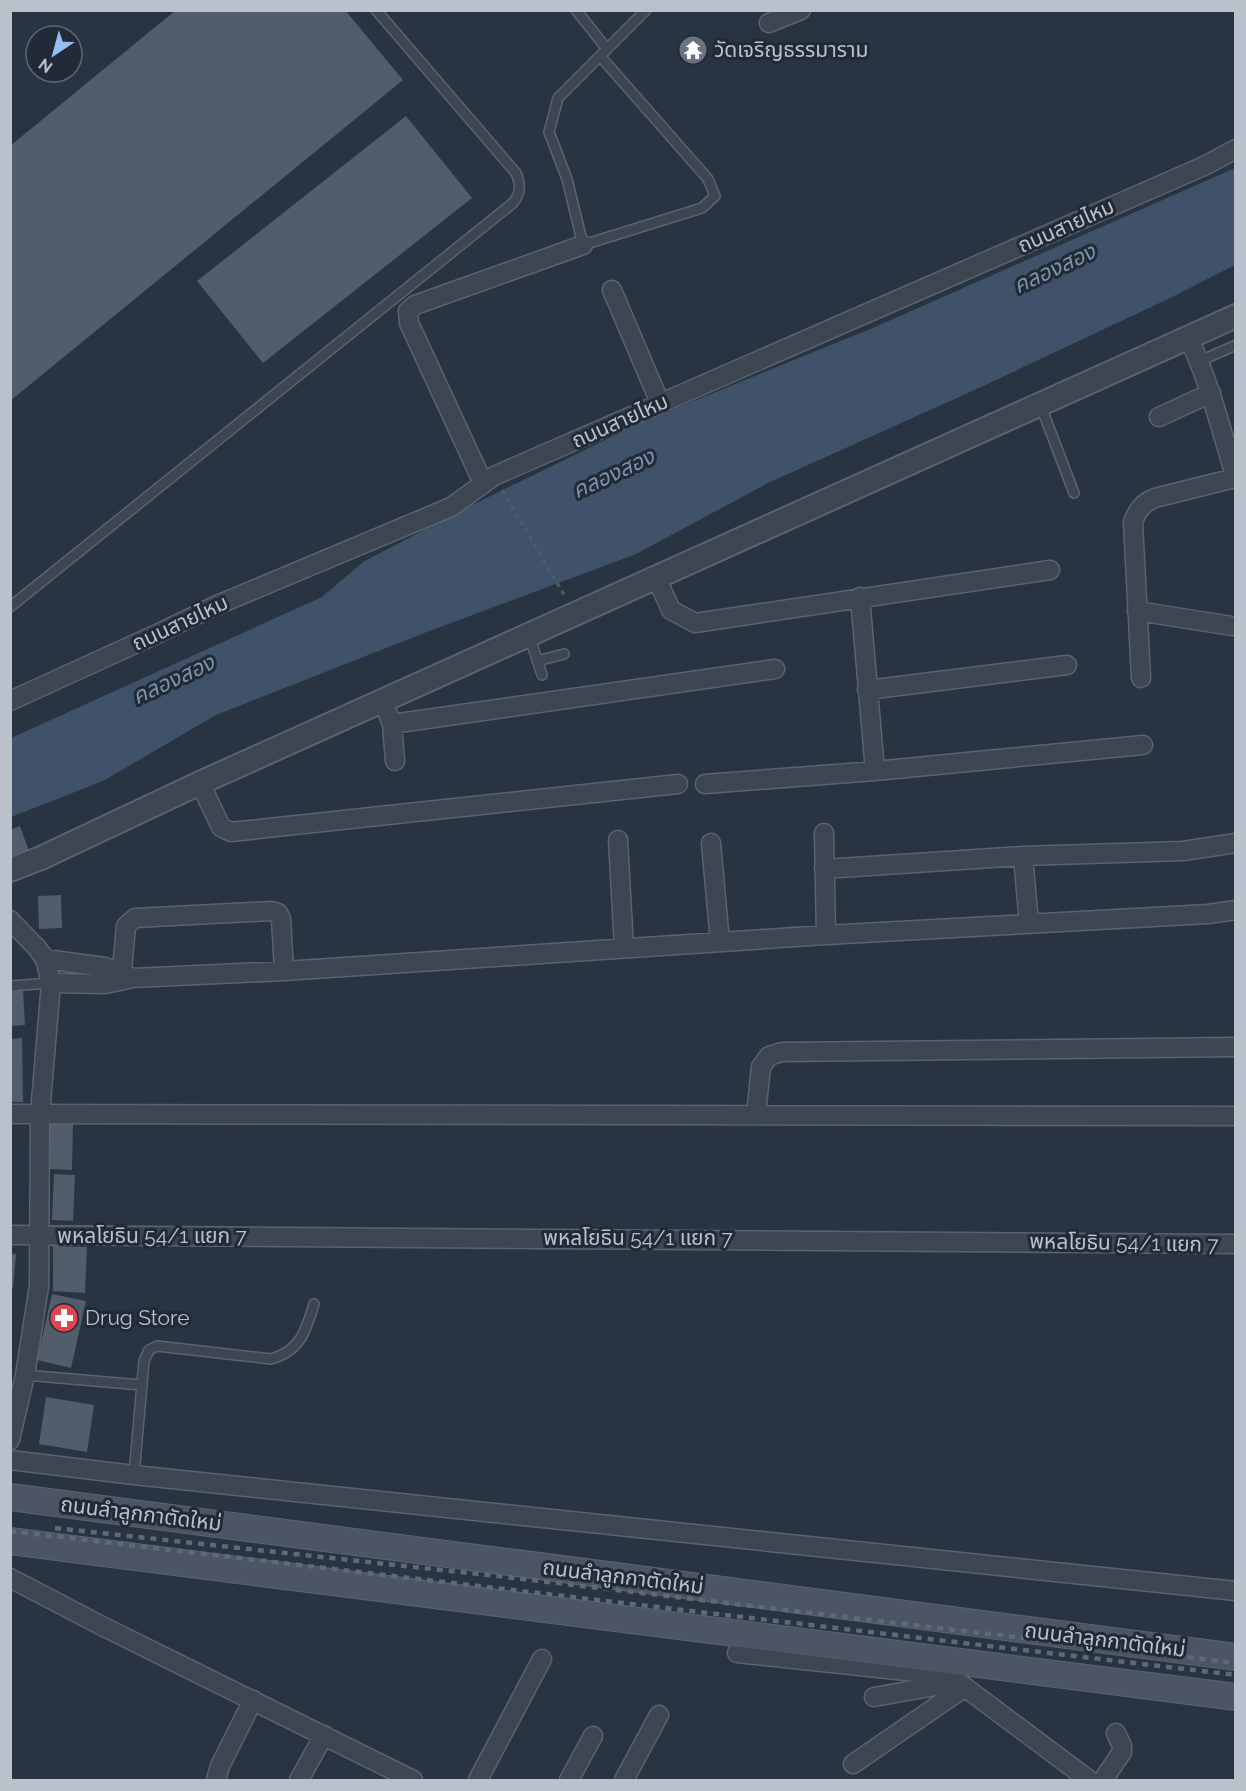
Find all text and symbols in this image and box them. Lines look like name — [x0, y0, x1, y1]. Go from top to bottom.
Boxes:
north arrow — [24, 24, 84, 84]
temple icon: วัดเจริญธรรมาราม — [677, 34, 709, 66]
place label: วัดเจริญธรรมาราม — [714, 37, 868, 62]
text: N — [35, 54, 56, 77]
street label: ถนนสายไหม — [1014, 193, 1118, 258]
water label: คลองสอง — [1009, 237, 1100, 298]
street label: ถนนสายไหม — [568, 388, 672, 453]
water label: คลองสอง — [568, 442, 659, 503]
street label: ถนนสายไหม — [128, 589, 232, 656]
water label: คลองสอง — [128, 648, 219, 709]
street label: พหลโยธิน 54/1 แยก 7 — [57, 1223, 247, 1248]
street label: พหลโยธิน 54/1 แยก 7 — [543, 1225, 733, 1250]
street label: พหลโยธิน 54/1 แยก 7 — [1029, 1228, 1220, 1257]
pharmacy icon: Drug Store — [48, 1302, 80, 1334]
place label: Drug Store — [85, 1305, 189, 1330]
street label: ถนนลำลูกกาตัดใหม่ — [59, 1491, 223, 1537]
street label: ถนนลำลูกกาตัดใหม่ — [541, 1554, 705, 1600]
street label: ถนนลำลูกกาตัดใหม่ — [1023, 1617, 1187, 1663]

